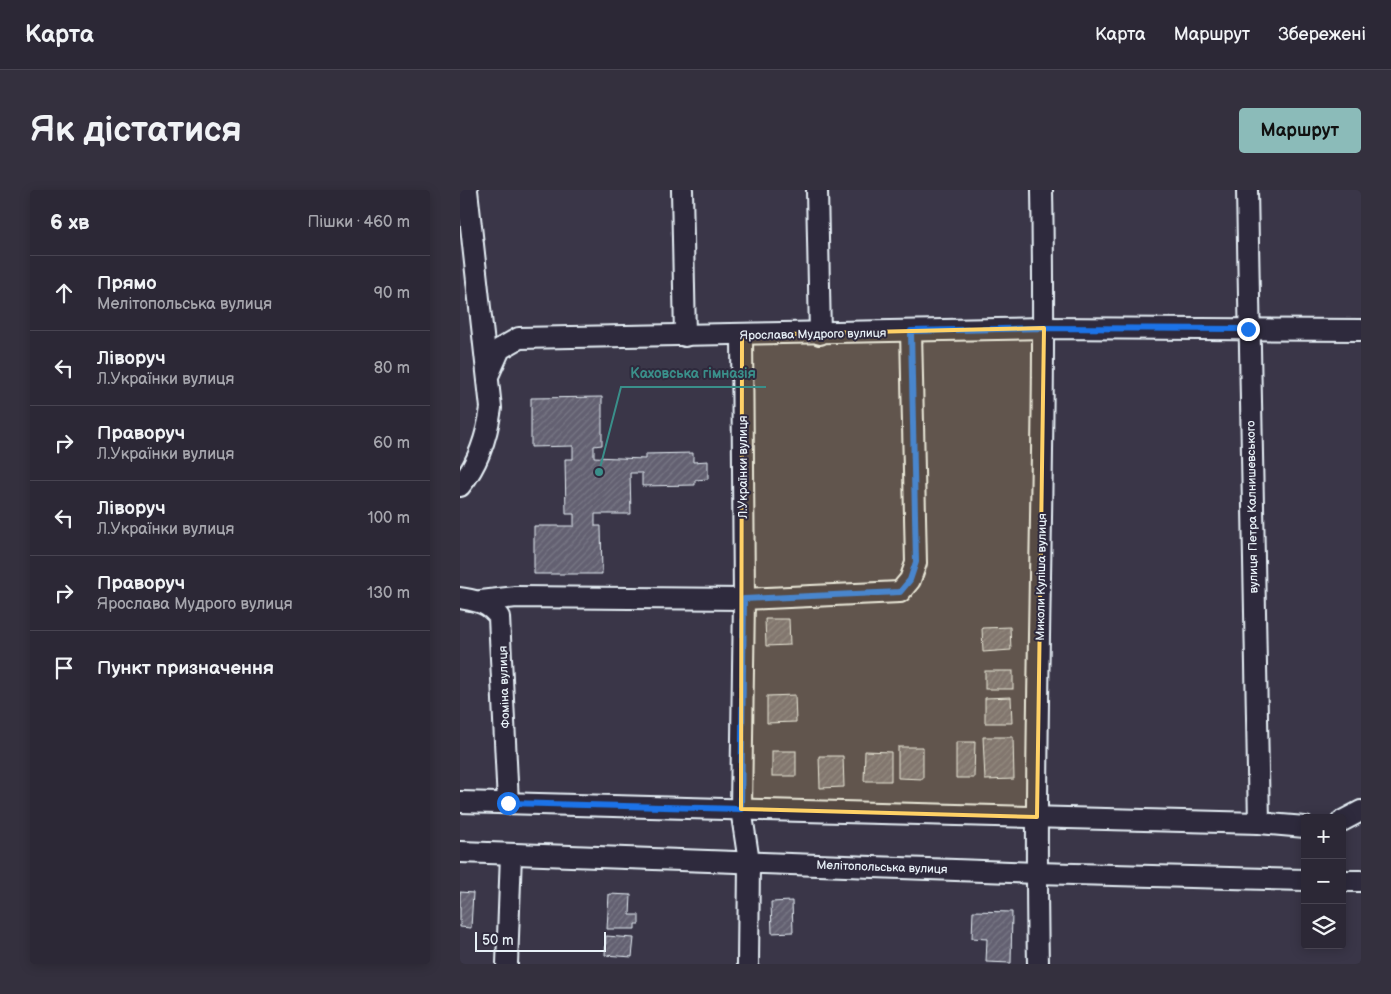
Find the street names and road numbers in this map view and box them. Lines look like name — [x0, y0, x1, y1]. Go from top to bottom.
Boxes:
street label: Ярослава Мудрого вулиця — [740, 326, 887, 343]
street label: Л.Українки вулиця — [736, 415, 751, 520]
street label: вулиця Петра Калнишевського — [1243, 420, 1262, 594]
street label: Миколи Куліша вулиця — [1033, 513, 1050, 641]
street label: Фоміна вулиця — [496, 645, 513, 729]
street label: Мелітопольська вулиця — [816, 858, 948, 877]

